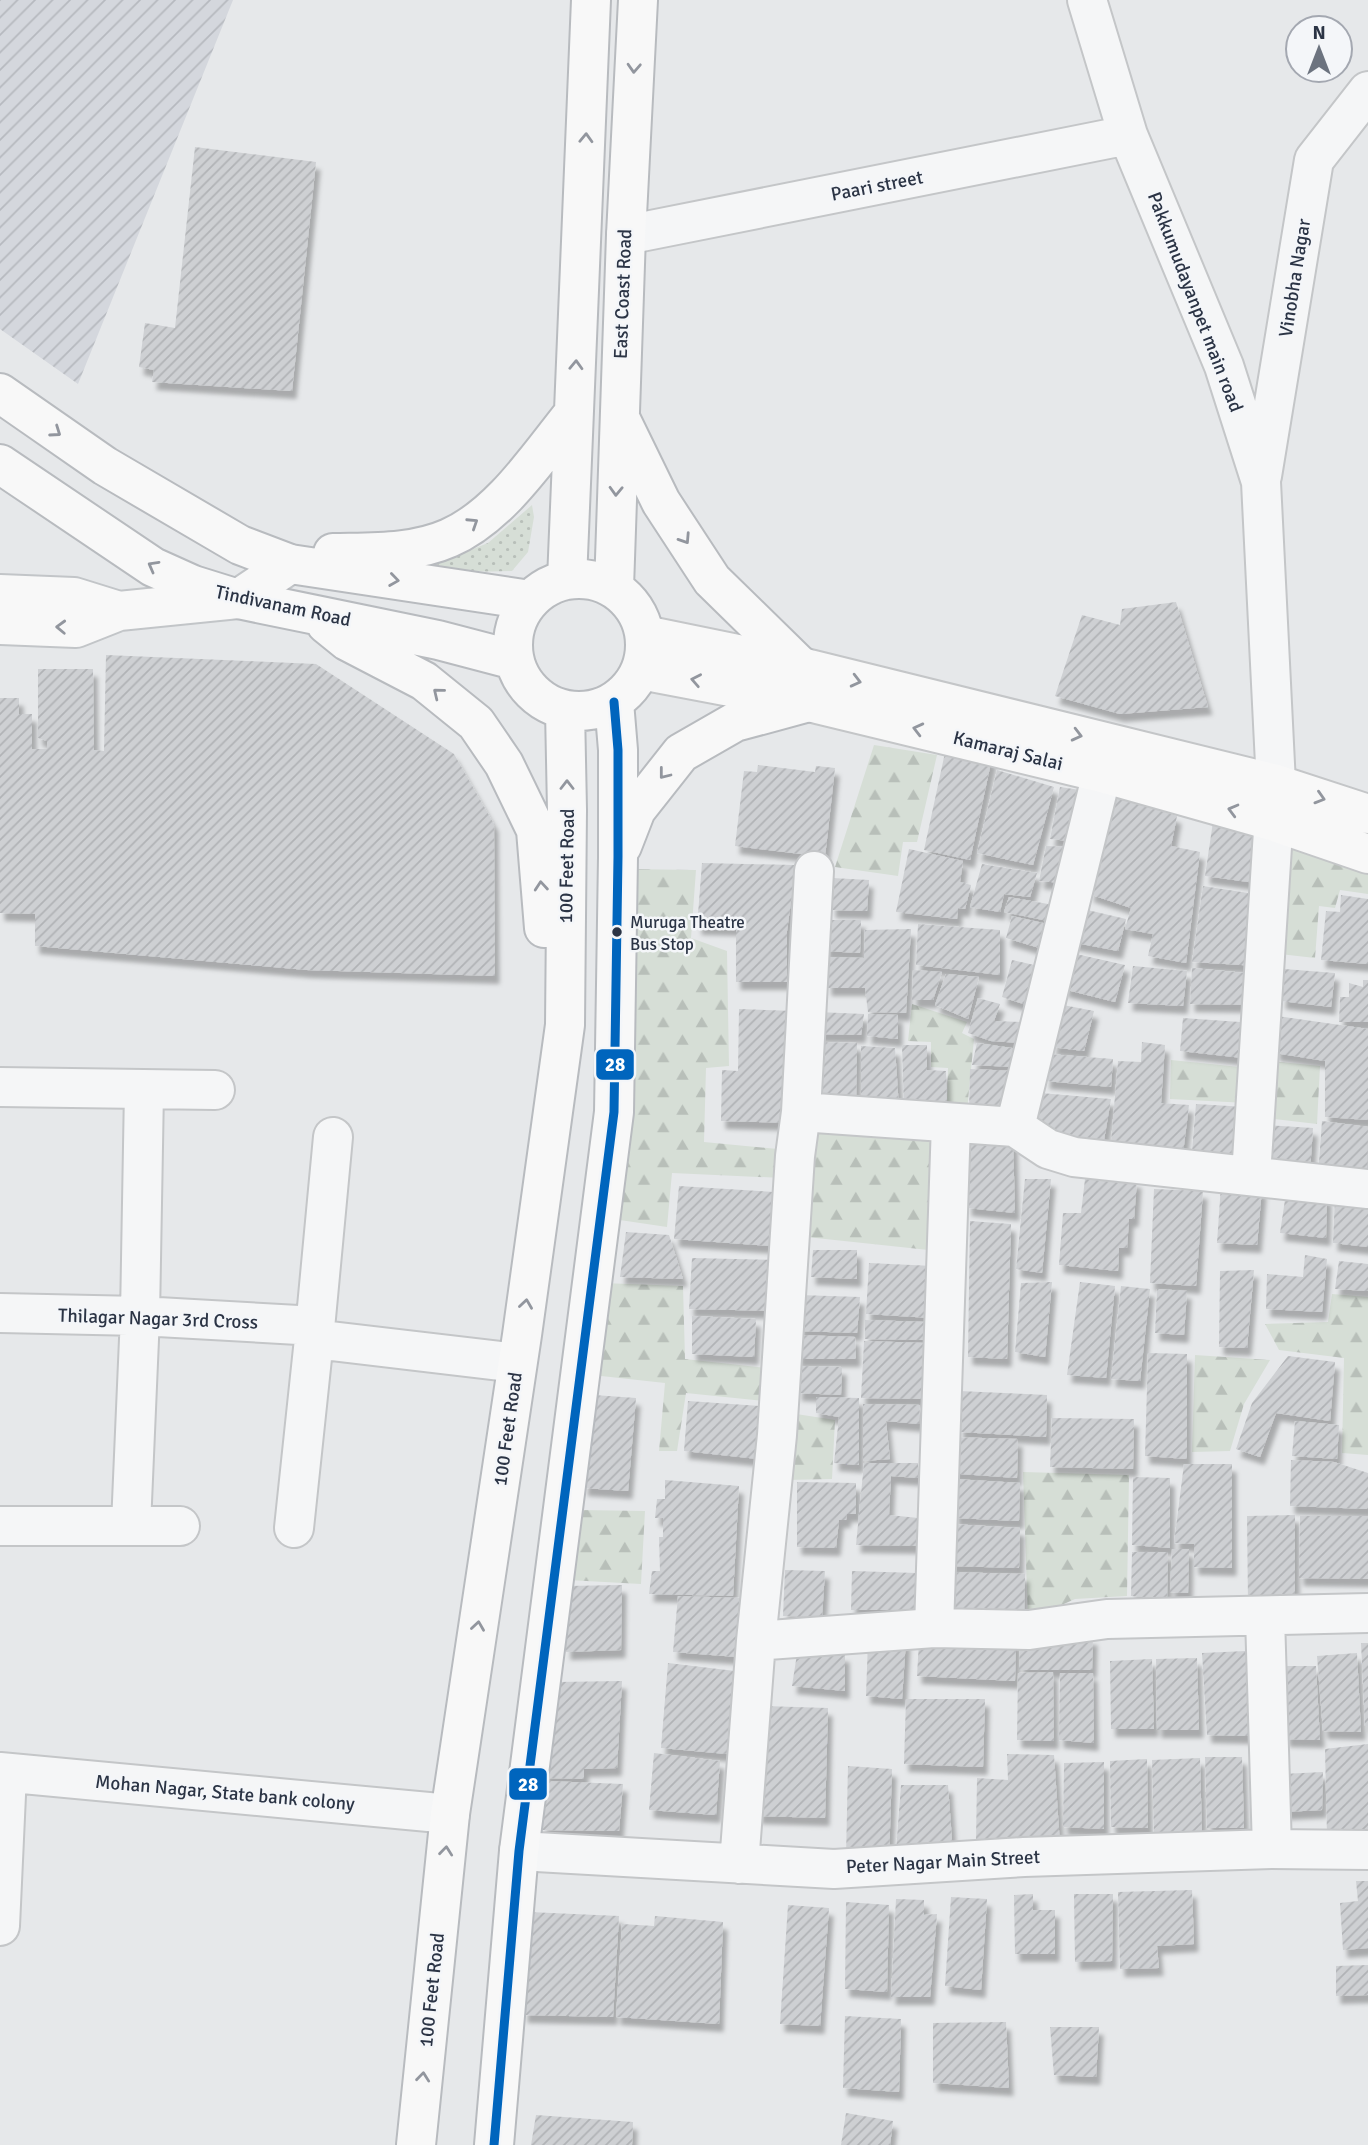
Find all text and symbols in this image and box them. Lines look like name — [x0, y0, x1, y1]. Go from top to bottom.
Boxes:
north arrow — [1284, 14, 1354, 84]
text: N — [1312, 21, 1326, 45]
one-way arrow — [627, 63, 642, 74]
one-way arrow — [578, 132, 593, 143]
street label: Paari street — [829, 165, 926, 207]
street label: Pakkumudayanpet main road — [1142, 189, 1248, 415]
street label: Vinobha Nagar — [1274, 217, 1316, 339]
street label: East Coast Road — [609, 229, 637, 359]
one-way arrow — [568, 359, 583, 370]
one-way arrow — [48, 424, 61, 436]
one-way arrow — [609, 486, 624, 497]
one-way arrow — [465, 518, 478, 531]
one-way arrow — [677, 532, 690, 545]
one-way arrow — [148, 561, 161, 574]
one-way arrow — [388, 572, 399, 587]
street label: Tindivanam Road — [213, 580, 353, 632]
one-way arrow — [55, 619, 66, 635]
one-way arrow — [850, 673, 862, 687]
one-way arrow — [690, 674, 702, 689]
one-way arrow — [434, 689, 447, 701]
one-way arrow — [912, 723, 924, 737]
street label: Kamaraj Salai — [951, 726, 1065, 776]
one-way arrow — [1070, 727, 1082, 741]
one-way arrow — [659, 767, 672, 779]
one-way arrow — [559, 780, 575, 790]
one-way arrow — [1314, 790, 1326, 804]
one-way arrow — [1228, 803, 1240, 818]
street label: 100 Feet Road — [554, 808, 580, 924]
one-way arrow — [533, 881, 548, 892]
place label: Muruga Theatre Bus Stop — [630, 912, 745, 955]
marker: Muruga Theatre Bus Stop — [610, 925, 624, 939]
line badge: 28 — [595, 1048, 635, 1081]
text: 28 — [605, 1053, 625, 1077]
one-way arrow — [519, 1298, 534, 1310]
street label: Thilagar Nagar 3rd Cross — [58, 1304, 258, 1334]
street label: 100 Feet Road — [488, 1370, 528, 1488]
one-way arrow — [471, 1620, 486, 1632]
line badge: 28 — [508, 1767, 548, 1801]
street label: Mohan Nagar, State bank colony — [94, 1770, 356, 1816]
text: 28 — [518, 1773, 538, 1797]
one-way arrow — [439, 1845, 454, 1857]
street label: Peter Nagar Main Street — [845, 1845, 1041, 1879]
street label: 100 Feet Road — [414, 1932, 450, 2048]
one-way arrow — [415, 2071, 430, 2083]

